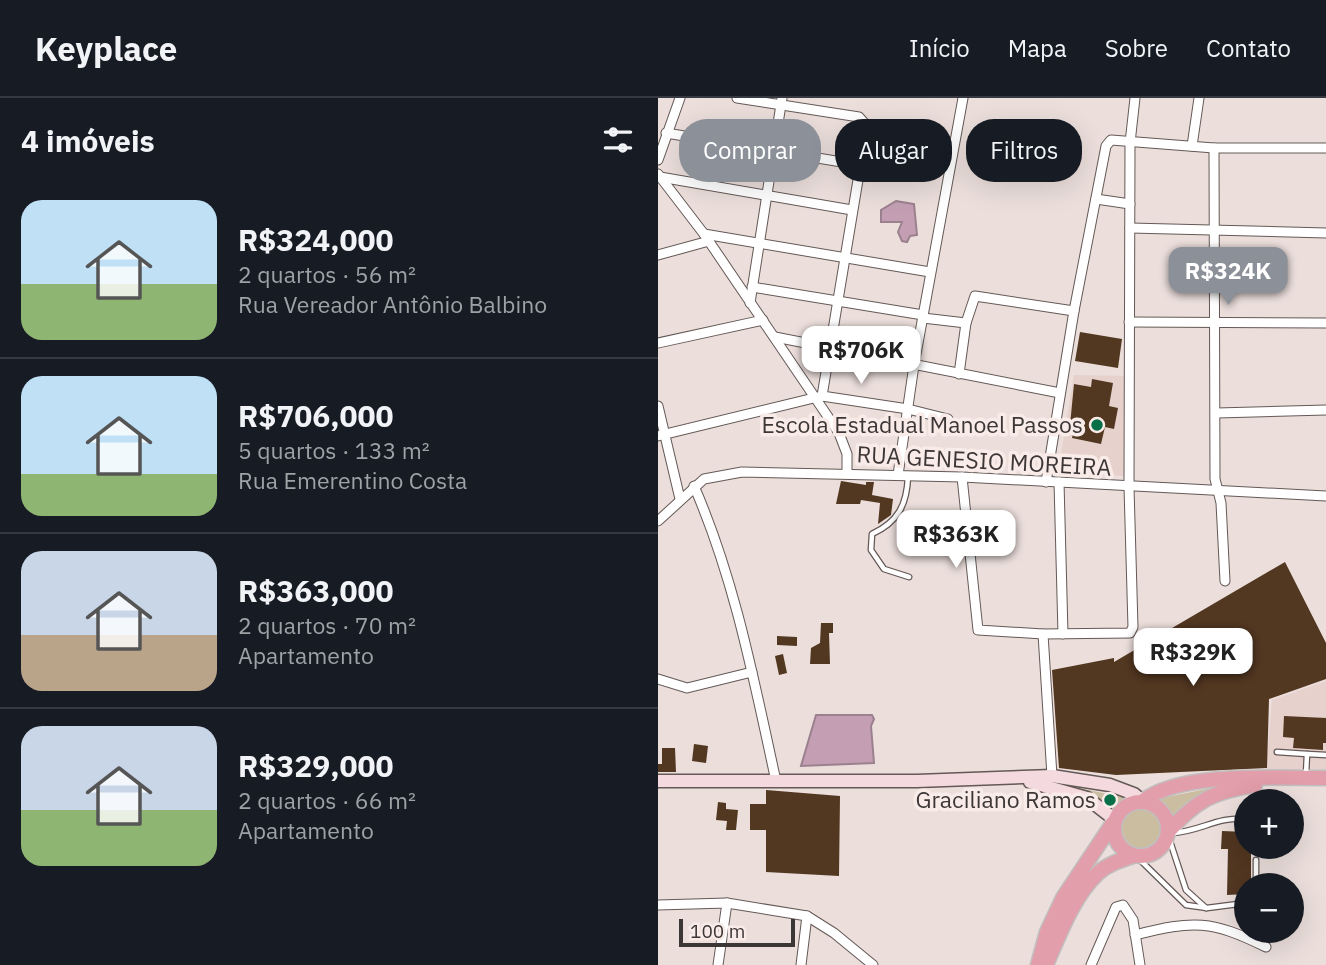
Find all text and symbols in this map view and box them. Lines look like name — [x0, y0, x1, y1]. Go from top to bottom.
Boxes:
text: Keyplace — [35, 27, 177, 70]
text: Início — [909, 32, 970, 64]
text: Mapa — [1008, 32, 1067, 64]
text: Sobre — [1105, 32, 1168, 64]
text: Contato — [1206, 32, 1291, 64]
chip: Comprar — [679, 119, 821, 182]
chip: Alugar — [835, 119, 952, 182]
chip: Filtros — [966, 119, 1082, 182]
text: 4 imóveis — [21, 121, 155, 160]
icon: filters — [599, 121, 637, 159]
text: R$324,000 — [238, 220, 394, 259]
icon: home — [77, 228, 161, 312]
pin: R$324K — [1171, 248, 1285, 307]
text: R$324K — [1185, 255, 1271, 285]
text: 2 quartos · 56 m² — [238, 259, 416, 289]
text: Rua Vereador Antônio Balbino — [238, 289, 547, 319]
pin: R$706K — [804, 327, 918, 386]
text: R$706K — [818, 334, 904, 364]
text: R$706,000 — [238, 396, 394, 435]
icon: home — [77, 404, 161, 488]
place label: Escola Estadual Manoel Passos — [761, 409, 1083, 439]
marker: Escola Estadual Manoel Passos — [1089, 417, 1105, 433]
text: 5 quartos · 133 m² — [238, 435, 430, 465]
street label: RUA GENESIO MOREIRA — [856, 438, 1112, 482]
text: Rua Emerentino Costa — [238, 465, 467, 495]
pin: R$363K — [899, 510, 1013, 570]
text: R$363K — [913, 518, 999, 548]
text: R$363,000 — [238, 571, 394, 610]
icon: home — [77, 579, 161, 663]
text: 2 quartos · 70 m² — [238, 610, 416, 640]
pin: R$329K — [1136, 628, 1250, 688]
text: R$329K — [1150, 636, 1236, 666]
text: Apartamento — [238, 640, 374, 670]
text: R$329,000 — [238, 746, 394, 785]
icon: home — [77, 754, 161, 838]
place label: Graciliano Ramos — [915, 784, 1096, 814]
text: 2 quartos · 66 m² — [238, 785, 416, 815]
map controls — [1234, 789, 1304, 943]
button: + — [1234, 789, 1304, 859]
marker: Graciliano Ramos — [1102, 792, 1118, 808]
text: Apartamento — [238, 815, 374, 845]
button: − — [1234, 873, 1304, 943]
scale bar — [679, 916, 794, 948]
text: 100 m — [690, 919, 745, 943]

